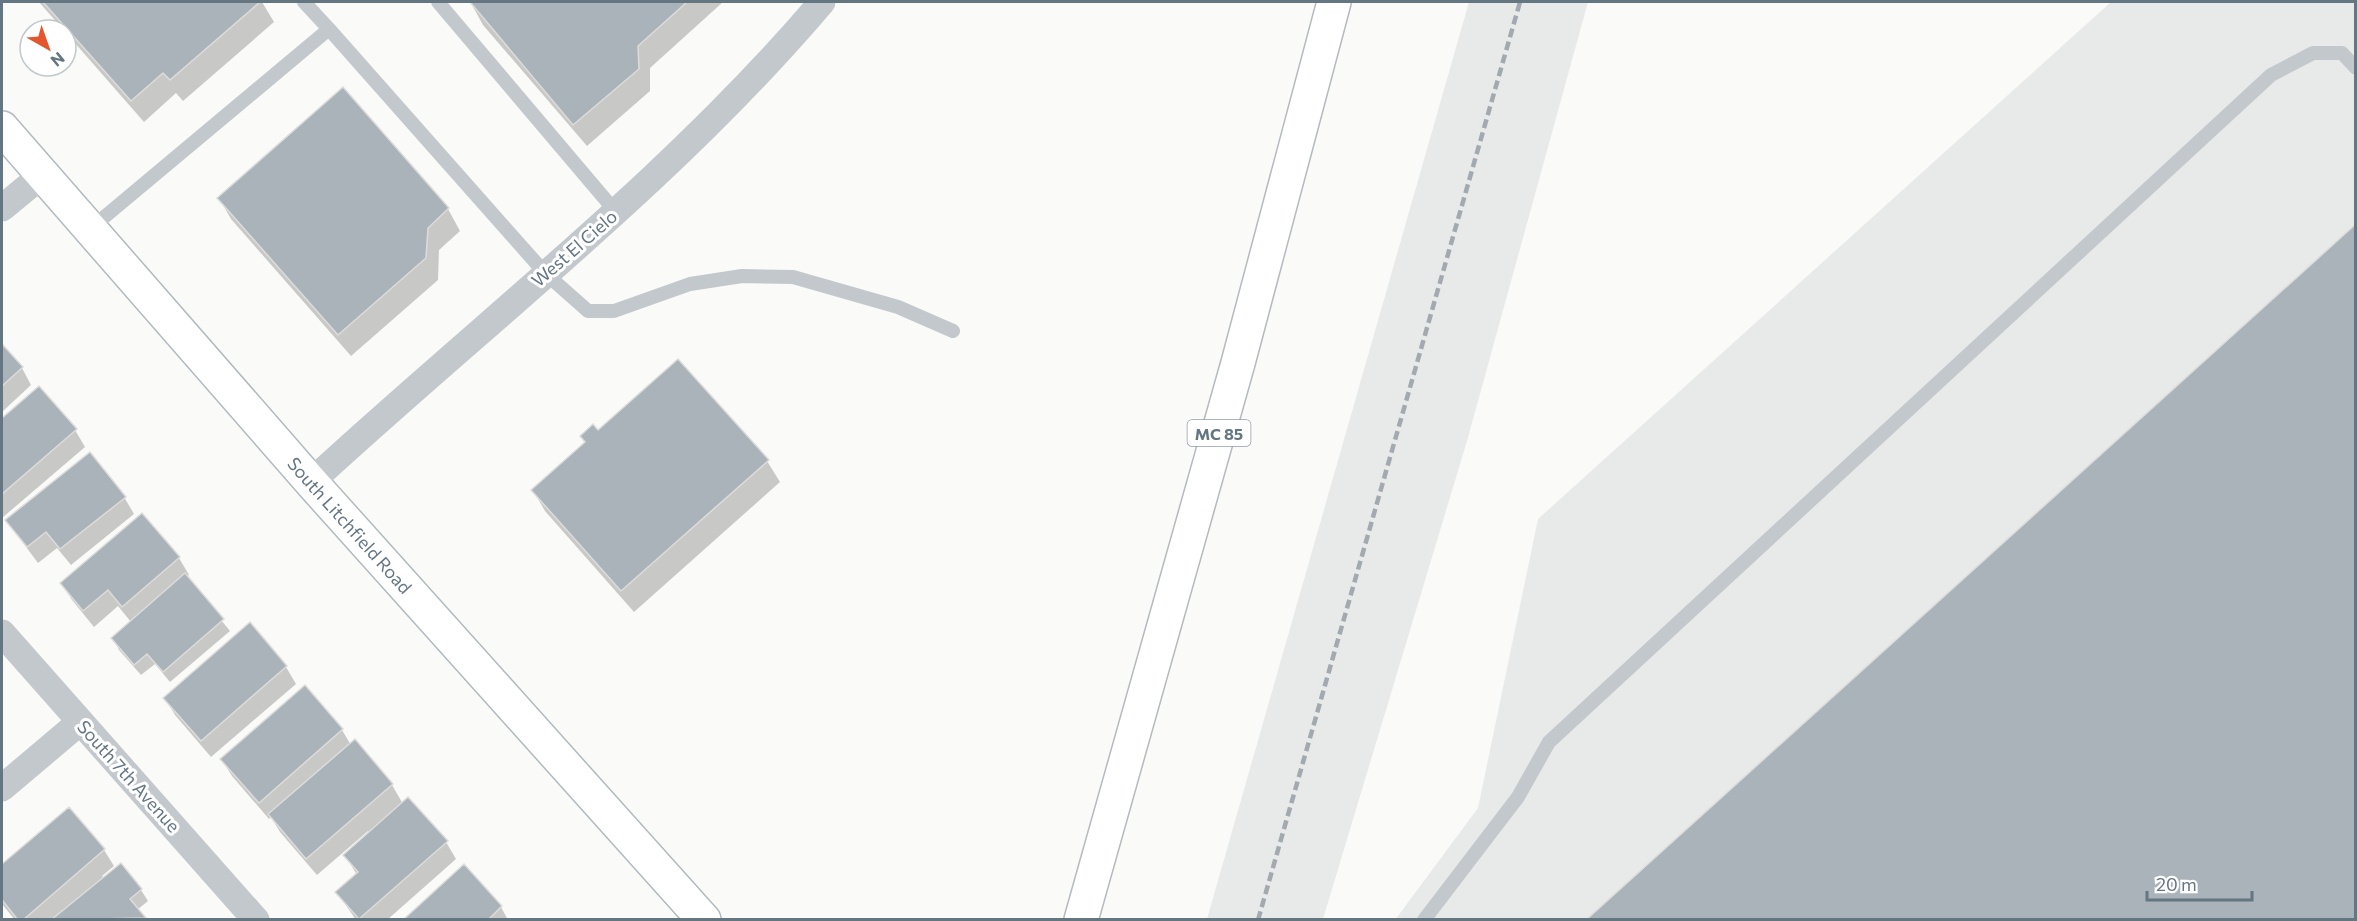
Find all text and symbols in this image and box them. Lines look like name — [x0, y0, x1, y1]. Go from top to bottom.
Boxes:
north arrow — [18, 18, 78, 78]
text: N — [47, 49, 69, 71]
street label: West El Cielo — [527, 205, 621, 291]
road number: MC 85 — [1188, 420, 1250, 446]
street label: South Litchfield Road — [283, 452, 417, 598]
street label: South 7th Avenue — [73, 715, 185, 837]
scale bar — [2147, 864, 2252, 902]
text: 20 m — [2156, 873, 2197, 895]

